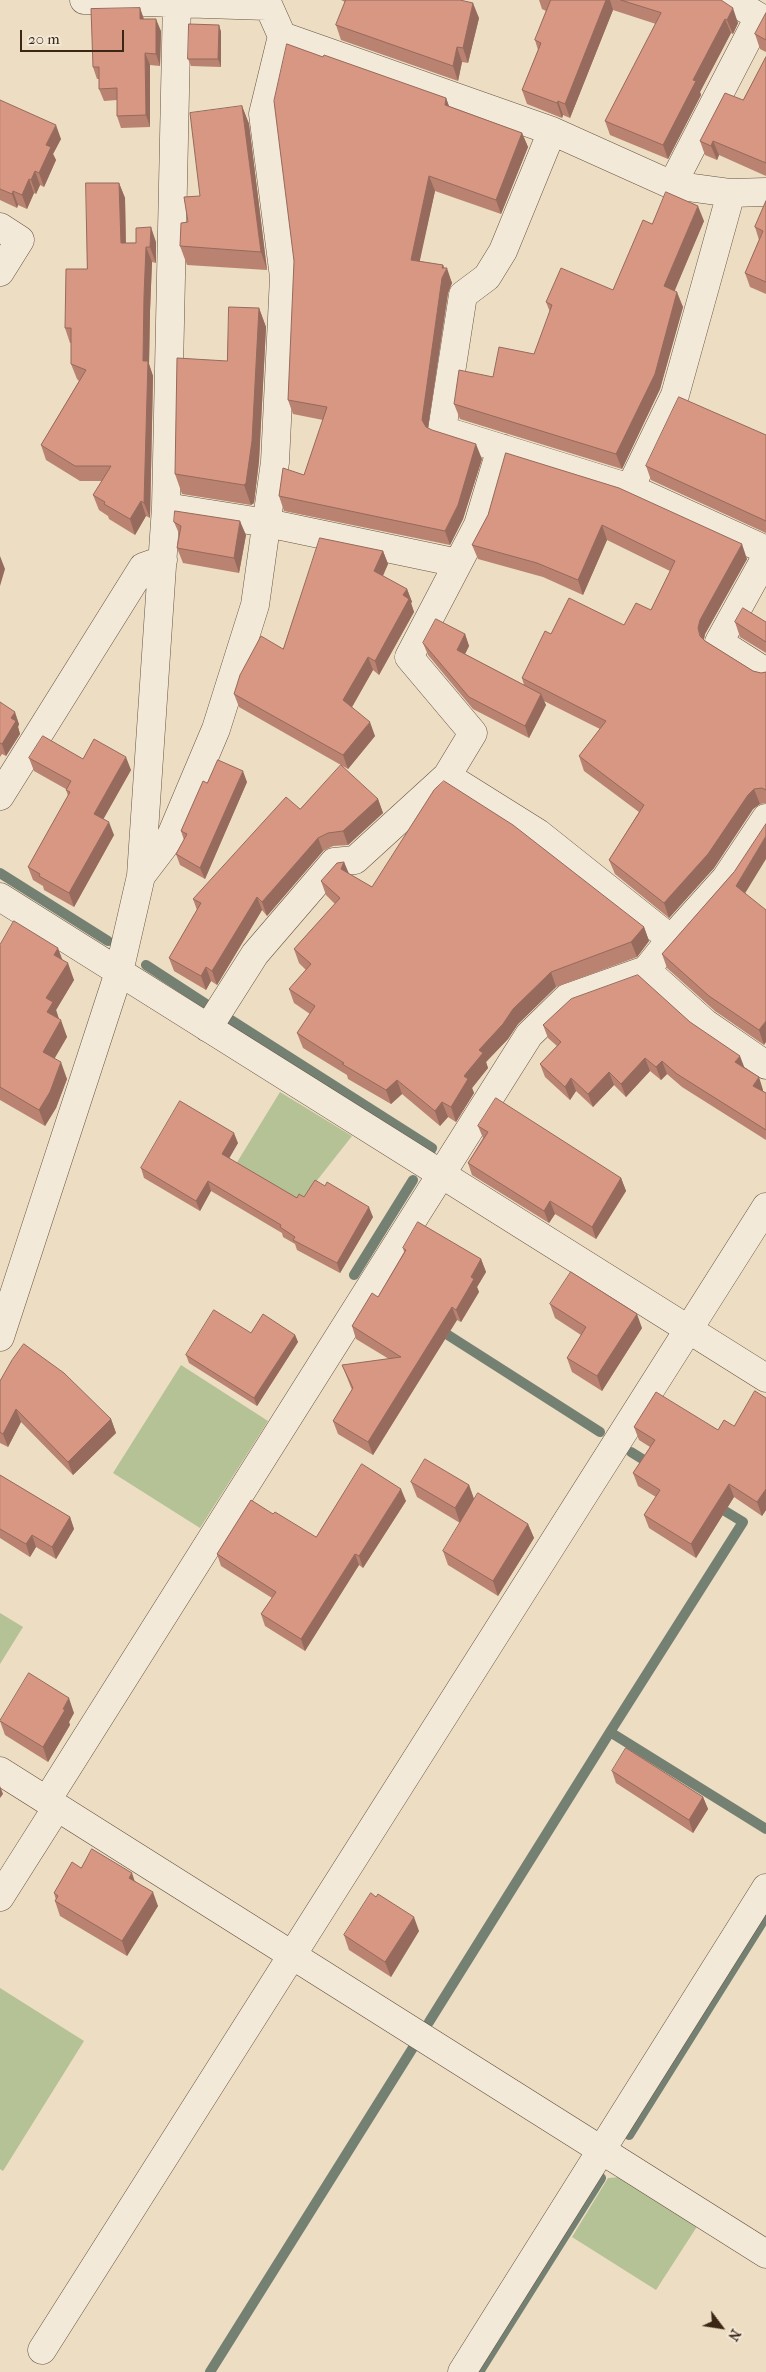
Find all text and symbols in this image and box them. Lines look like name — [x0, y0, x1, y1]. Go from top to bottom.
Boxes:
scale bar — [22, 20, 126, 52]
text: 20 m — [28, 30, 60, 48]
north arrow — [696, 2302, 746, 2352]
text: N — [724, 2326, 744, 2344]

